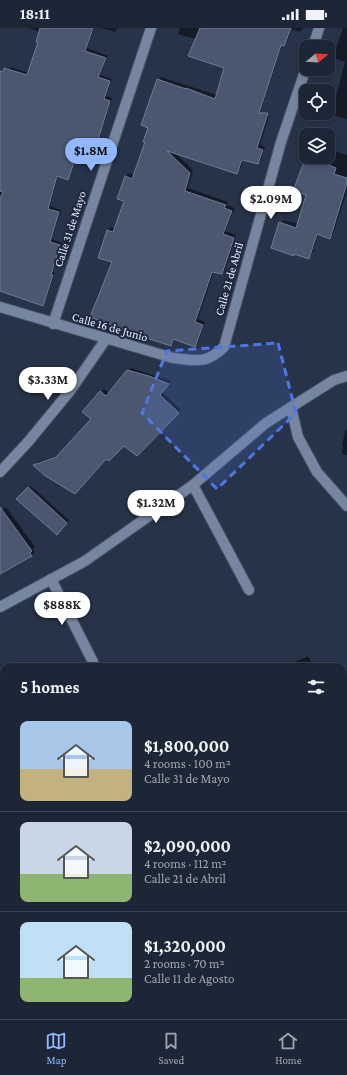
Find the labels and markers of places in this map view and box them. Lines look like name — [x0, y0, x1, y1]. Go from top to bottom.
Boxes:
pin: $1.8M — [63, 138, 119, 172]
pin: $2.09M — [238, 186, 304, 220]
pin: $3.33M — [15, 367, 81, 401]
pin: $1.32M — [123, 490, 189, 524]
pin: $888K — [34, 592, 90, 626]

